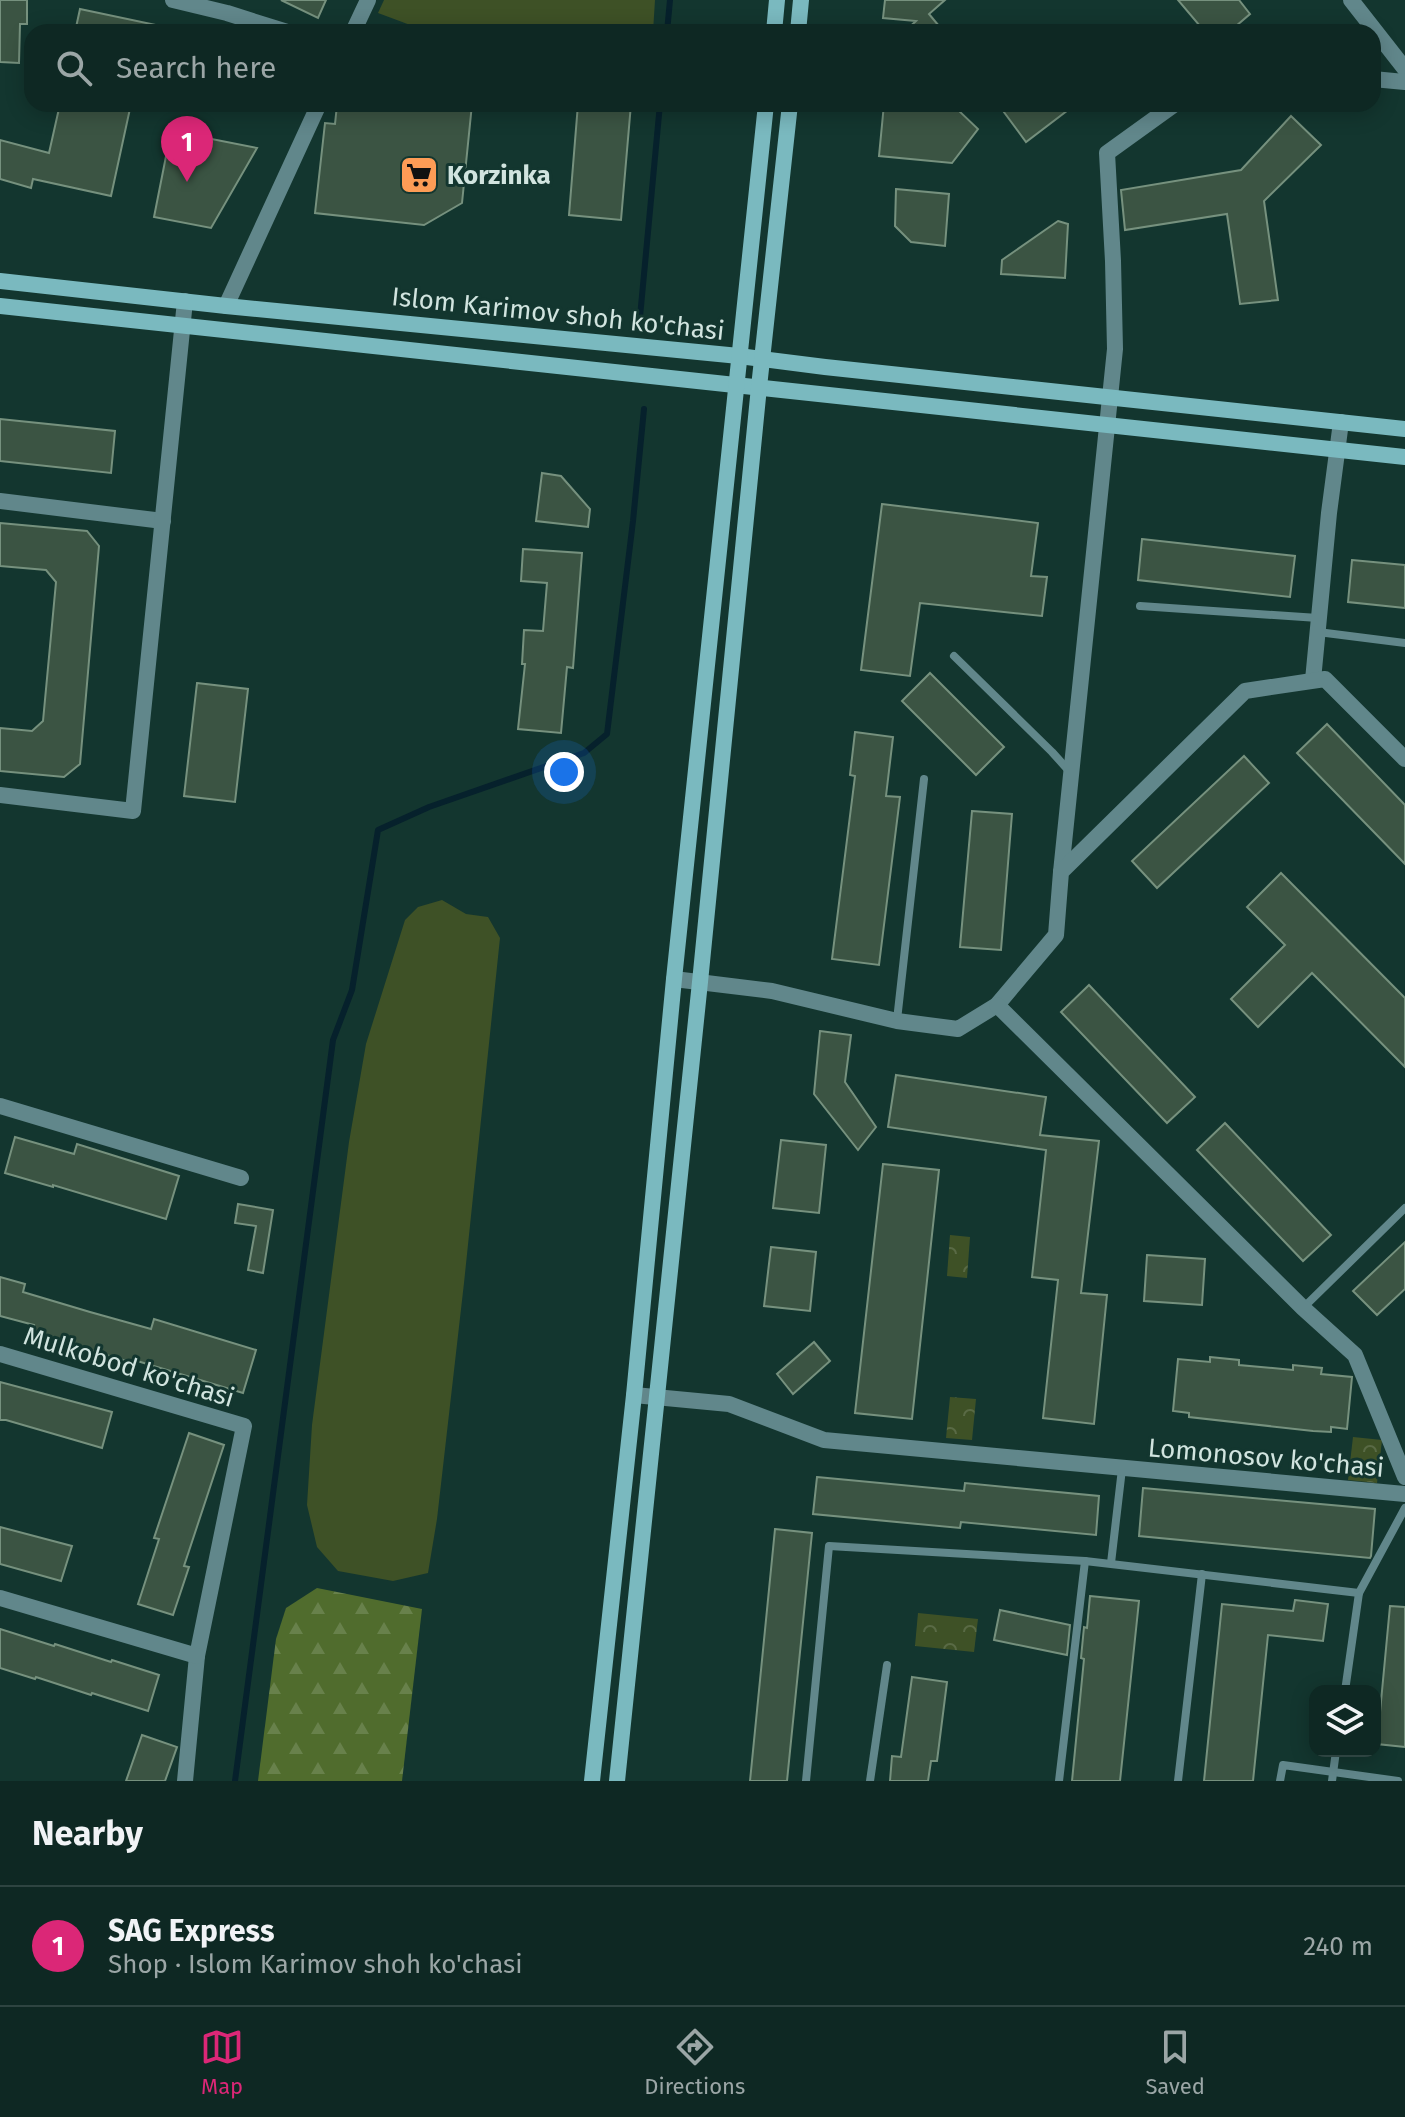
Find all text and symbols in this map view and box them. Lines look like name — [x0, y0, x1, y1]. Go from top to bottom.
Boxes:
search box — [24, 24, 1381, 112]
icon: search — [52, 46, 96, 90]
text: Search here — [116, 50, 276, 86]
pin: 1 — [161, 116, 213, 182]
supermarket icon: Korzinka — [398, 154, 440, 196]
place label: Korzinka — [447, 160, 551, 191]
street label: Islom Karimov shoh ko'chasi — [390, 281, 726, 347]
your location — [544, 752, 584, 792]
street label: Mulkobod ko'chasi — [20, 1320, 238, 1414]
street label: Lomonosov ko'chasi — [1147, 1432, 1385, 1484]
map controls — [1309, 1685, 1381, 1757]
button: layers — [1309, 1685, 1381, 1757]
text: Nearby — [32, 1813, 143, 1854]
text: SAG Express — [108, 1913, 274, 1949]
text: 1 — [52, 1931, 64, 1962]
text: 240 m — [1303, 1931, 1373, 1962]
text: Shop · Islom Karimov shoh ko'chasi — [108, 1949, 523, 1980]
tab: Map — [200, 2025, 244, 2100]
tab: Directions — [644, 2025, 745, 2100]
tab: Saved — [1145, 2025, 1205, 2100]

